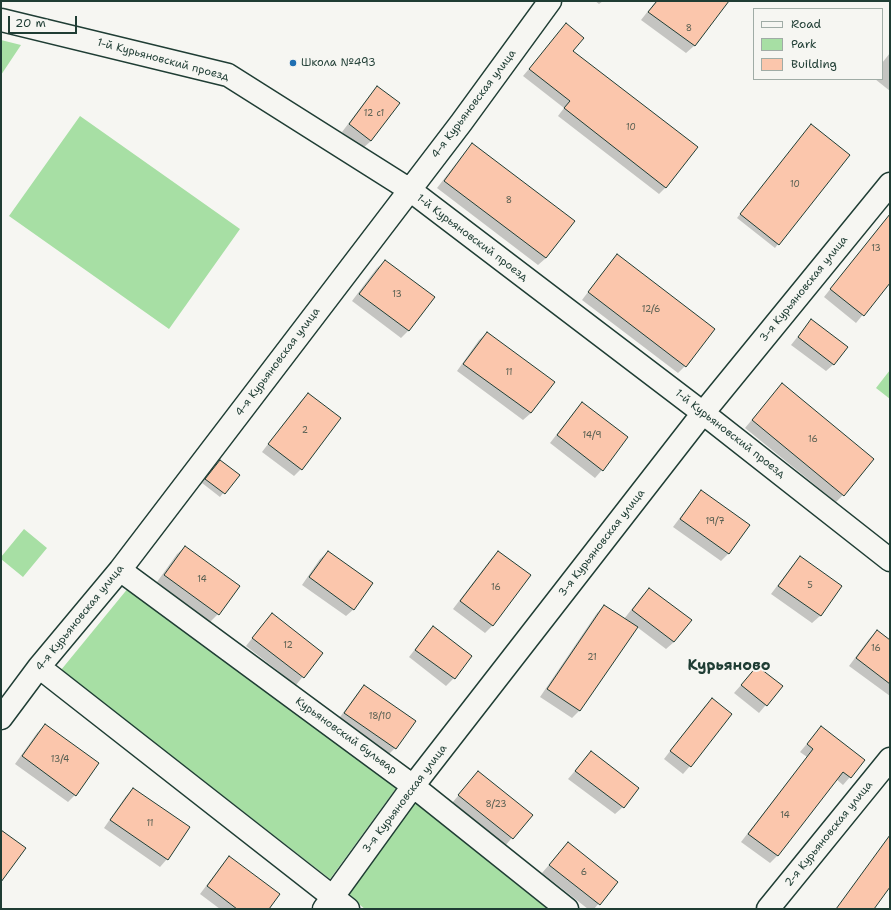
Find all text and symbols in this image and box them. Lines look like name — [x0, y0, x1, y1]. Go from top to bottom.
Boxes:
scale bar — [10, 8, 79, 34]
legend — [753, 8, 883, 80]
text: 20 m — [15, 15, 46, 31]
text: Road — [791, 16, 821, 32]
house number: 8 — [686, 24, 692, 34]
street label: 1-й Курьяновский проезд — [96, 36, 230, 84]
text: Park — [791, 36, 817, 52]
street label: 4-я Курьяновская улица — [429, 47, 519, 161]
place label: Школа №493 — [301, 56, 376, 70]
text: Building — [791, 56, 837, 72]
marker: Школа №493 — [288, 58, 298, 68]
house number: 12 с1 — [364, 109, 384, 119]
house number: 10 — [626, 123, 636, 133]
house number: 10 — [790, 180, 800, 190]
street label: 1-й Курьяновский проезд — [414, 192, 530, 284]
house number: 8 — [506, 196, 512, 206]
street label: 3-я Курьяновская улица — [757, 233, 851, 345]
house number: 13 — [871, 244, 881, 254]
house number: 13 — [392, 290, 402, 300]
street label: 4-я Курьяновская улица — [233, 305, 323, 419]
house number: 12/6 — [642, 305, 660, 315]
house number: 11 — [505, 368, 513, 378]
street label: 1-й Курьяновский проезд — [672, 387, 788, 481]
house number: 2 — [302, 426, 308, 436]
house number: 14/9 — [583, 431, 601, 441]
house number: 16 — [808, 435, 818, 445]
street label: 3-я Курьяновская улица — [556, 487, 648, 599]
house number: 19/7 — [705, 517, 725, 527]
street label: 4-я Курьяновская улица — [33, 562, 127, 674]
house number: 14 — [197, 575, 207, 585]
house number: 5 — [807, 581, 813, 591]
house number: 16 — [491, 583, 501, 593]
house number: 12 — [283, 641, 293, 651]
house number: 16 — [871, 644, 881, 654]
house number: 21 — [587, 653, 597, 663]
district label: Курьяново — [688, 657, 770, 675]
street label: Курьяновский бульвар — [293, 695, 399, 777]
house number: 18/10 — [369, 712, 391, 722]
street label: 3-я Курьяновская улица — [360, 742, 450, 856]
house number: 13/4 — [51, 755, 69, 765]
street label: 2-я Курьяновская улица — [782, 779, 876, 889]
house number: 8/23 — [485, 800, 507, 810]
house number: 14 — [780, 811, 790, 821]
house number: 11 — [146, 819, 154, 829]
house number: 6 — [581, 868, 587, 878]

